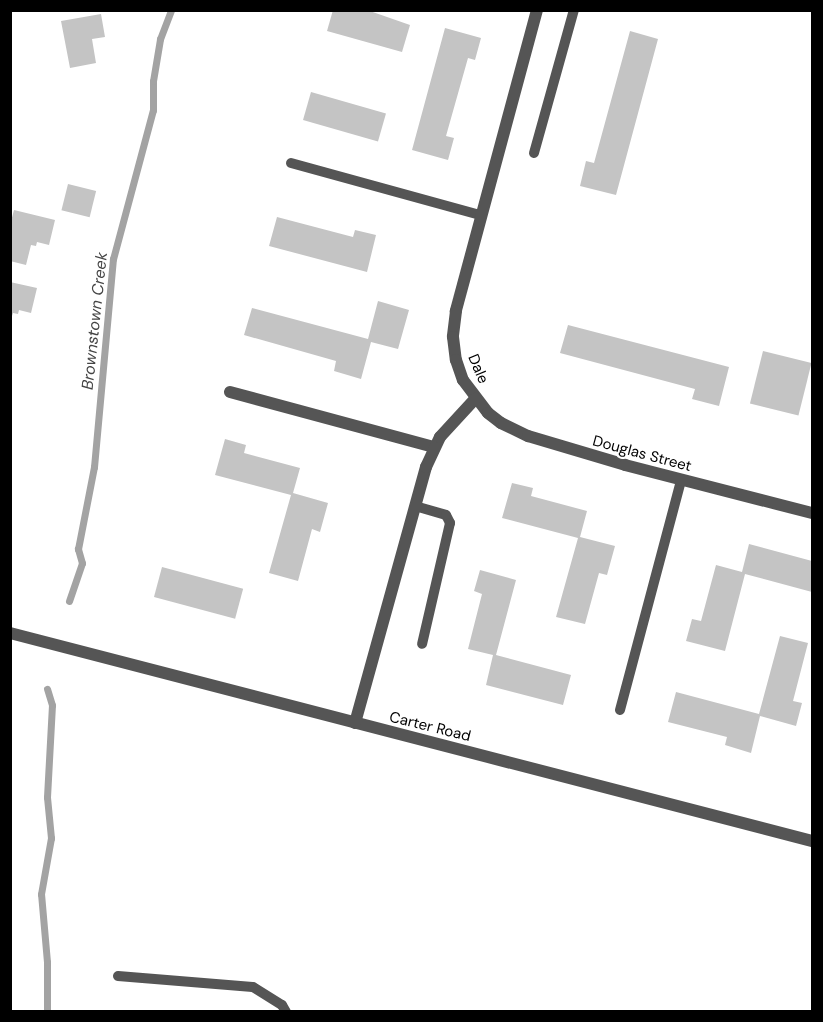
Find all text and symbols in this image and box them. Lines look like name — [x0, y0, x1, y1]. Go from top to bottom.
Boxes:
water label: Brownstown Creek — [78, 251, 112, 391]
street label: Dale — [464, 352, 492, 386]
street label: Douglas Street — [591, 432, 693, 476]
street label: Carter Road — [387, 708, 473, 746]

